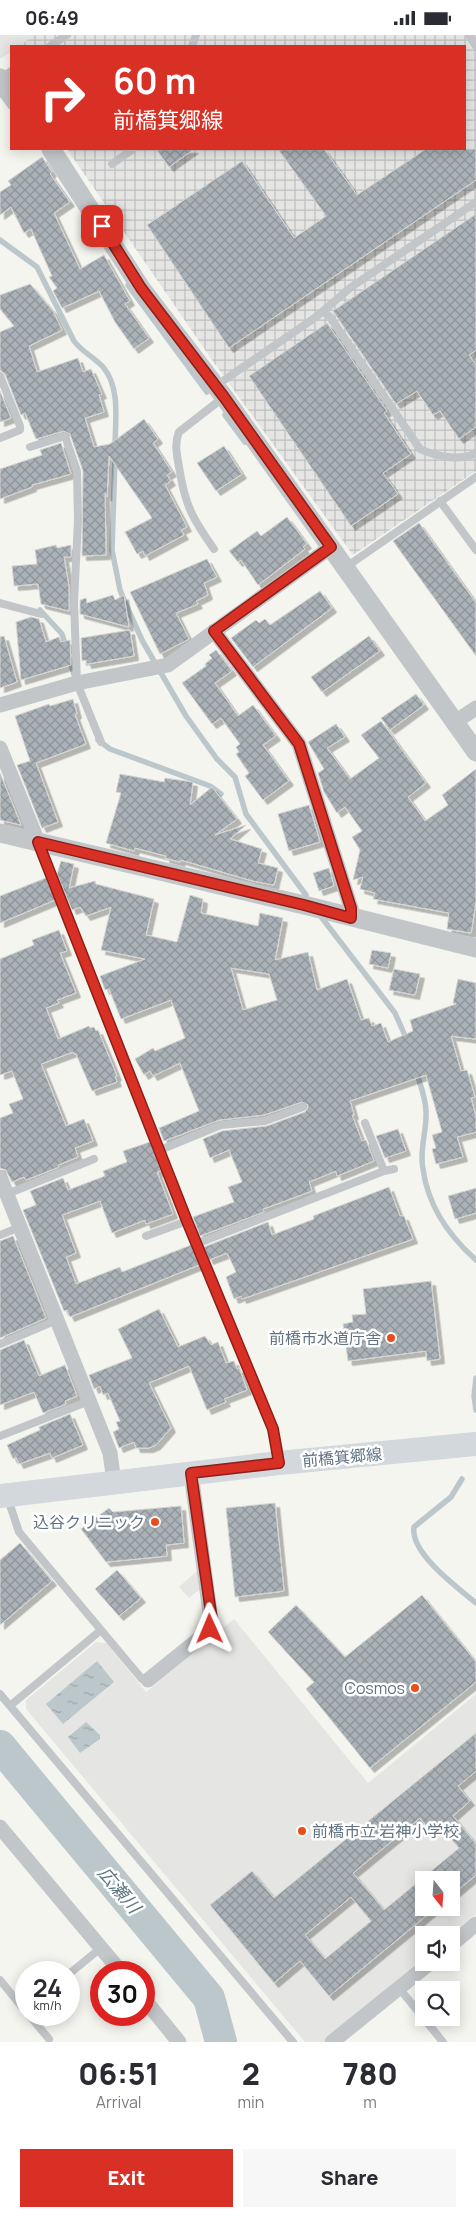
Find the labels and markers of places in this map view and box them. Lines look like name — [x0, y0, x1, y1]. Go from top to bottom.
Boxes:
pin — [81, 205, 123, 247]
place label: 前橋市水道庁舎 — [269, 1327, 381, 1349]
marker: 前橋市水道庁舎 — [385, 1332, 397, 1344]
place label: 込谷クリニック — [33, 1511, 145, 1533]
marker: 込谷クリニック — [149, 1516, 161, 1528]
place label: Cosmos — [344, 1677, 405, 1699]
marker: Cosmos — [409, 1682, 421, 1694]
place label: 前橋市立 岩神小学校 — [312, 1820, 459, 1842]
marker: 前橋市立 岩神小学校 — [296, 1825, 308, 1837]

